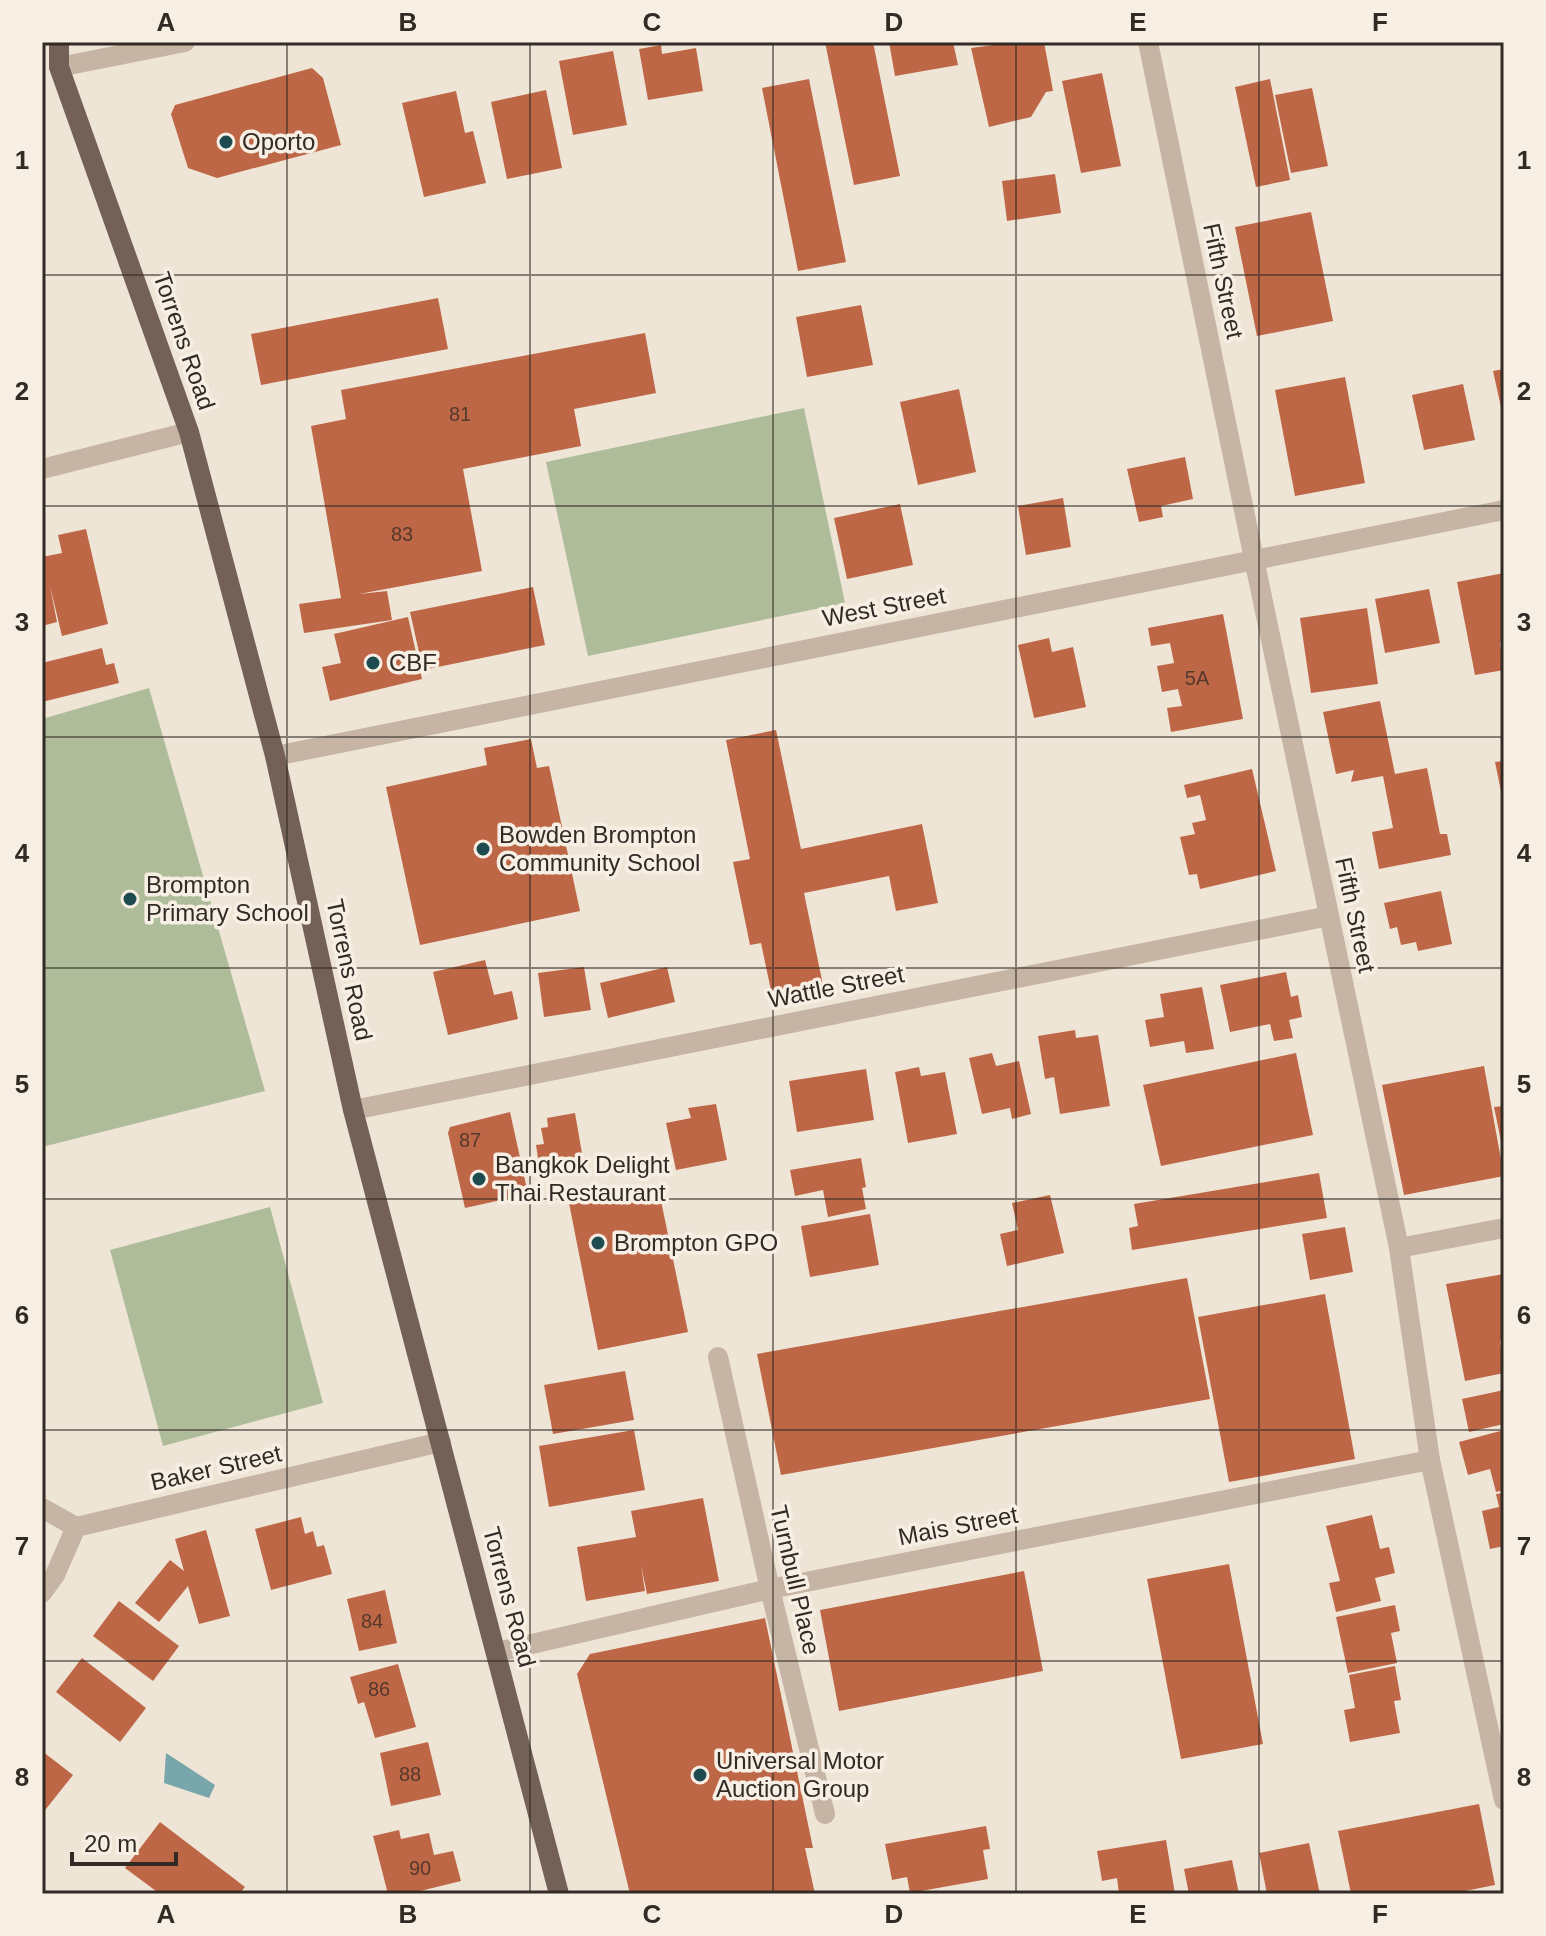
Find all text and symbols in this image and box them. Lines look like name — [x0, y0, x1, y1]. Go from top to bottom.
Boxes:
text: A — [157, 7, 176, 37]
text: B — [399, 7, 417, 37]
text: C — [643, 7, 662, 37]
text: D — [885, 7, 903, 37]
text: E — [1129, 7, 1147, 37]
text: F — [1372, 7, 1388, 37]
place label: Oporto — [242, 128, 315, 155]
marker: Oporto — [217, 133, 235, 151]
text: 1 — [15, 145, 29, 175]
text: 1 — [1517, 145, 1531, 175]
street label: Fifth Street — [1198, 221, 1249, 341]
street label: Torrens Road — [148, 268, 221, 413]
text: 2 — [15, 376, 29, 406]
text: 2 — [1517, 376, 1531, 406]
house number: 81 — [449, 403, 471, 425]
house number: 83 — [391, 523, 413, 545]
street label: West Street — [820, 581, 948, 632]
text: 3 — [15, 607, 29, 637]
text: 3 — [1517, 607, 1531, 637]
place label: CBF — [389, 649, 437, 676]
marker: CBF — [364, 654, 382, 672]
house number: 5A — [1185, 667, 1210, 689]
place label: Bowden Brompton Community School — [499, 821, 700, 876]
text: 4 — [15, 838, 30, 868]
text: 4 — [1517, 838, 1532, 868]
marker: Bowden Brompton Community School — [474, 840, 492, 858]
street label: Fifth Street — [1330, 855, 1381, 975]
place label: Brompton Primary School — [146, 871, 309, 926]
marker: Brompton Primary School — [121, 890, 139, 908]
street label: Torrens Road — [321, 897, 378, 1043]
street label: Wattle Street — [766, 960, 906, 1013]
text: 5 — [15, 1069, 29, 1099]
text: 5 — [1517, 1069, 1531, 1099]
house number: 87 — [459, 1129, 481, 1151]
place label: Bangkok Delight Thai Restaurant — [495, 1151, 670, 1206]
marker: Bangkok Delight Thai Restaurant — [470, 1170, 488, 1188]
place label: Brompton GPO — [614, 1229, 778, 1256]
marker: Brompton GPO — [589, 1234, 607, 1252]
text: 6 — [15, 1300, 29, 1330]
text: 6 — [1517, 1300, 1531, 1330]
street label: Baker Street — [148, 1439, 284, 1496]
street label: Mais Street — [896, 1501, 1020, 1550]
street label: Turnbull Place — [765, 1503, 826, 1657]
street label: Torrens Road — [478, 1524, 541, 1670]
text: 7 — [15, 1531, 29, 1561]
text: 7 — [1517, 1531, 1531, 1561]
house number: 84 — [361, 1610, 383, 1632]
house number: 86 — [368, 1678, 390, 1700]
place label: Universal Motor Auction Group — [716, 1747, 884, 1802]
text: 8 — [15, 1762, 29, 1792]
text: 8 — [1517, 1762, 1531, 1792]
house number: 88 — [399, 1763, 421, 1785]
marker: Universal Motor Auction Group — [691, 1766, 709, 1784]
scale bar — [72, 1816, 176, 1866]
text: 20 m — [84, 1830, 137, 1857]
house number: 90 — [409, 1857, 431, 1879]
text: A — [157, 1899, 176, 1929]
text: B — [399, 1899, 417, 1929]
text: C — [643, 1899, 662, 1929]
text: D — [885, 1899, 903, 1929]
text: E — [1129, 1899, 1147, 1929]
text: F — [1372, 1899, 1388, 1929]

